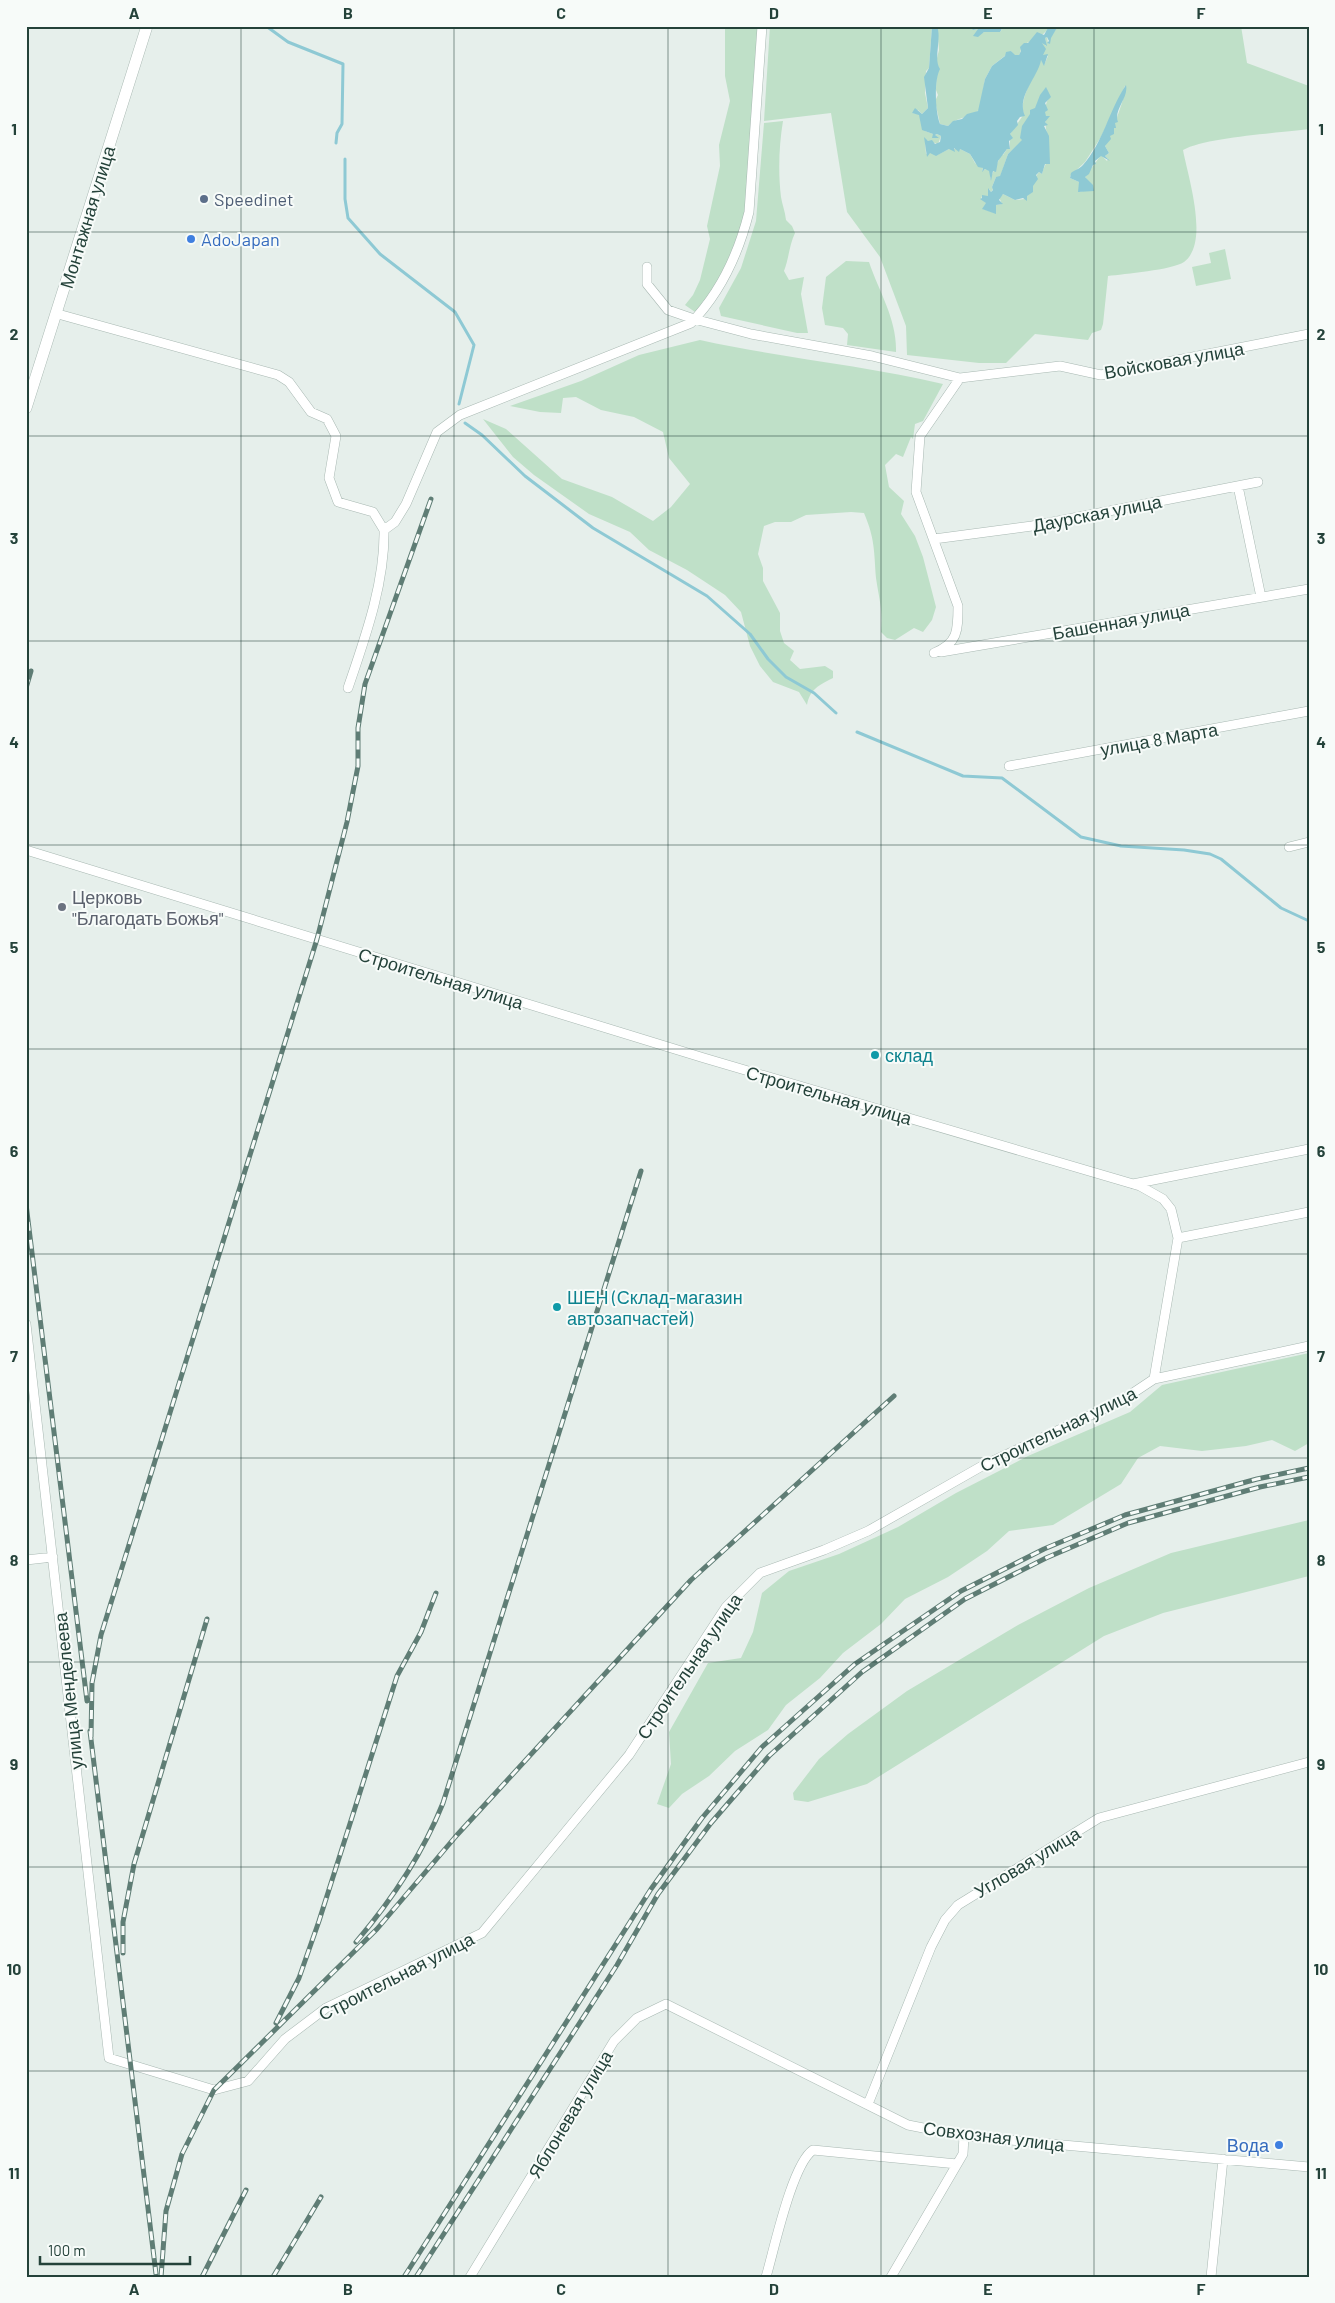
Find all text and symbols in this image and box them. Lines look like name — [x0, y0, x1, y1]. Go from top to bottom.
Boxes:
text: A — [129, 3, 140, 22]
text: B — [343, 3, 353, 22]
text: C — [556, 3, 566, 22]
text: D — [769, 3, 779, 22]
text: E — [983, 3, 993, 22]
text: F — [1197, 3, 1206, 22]
text: 1 — [11, 119, 17, 138]
text: 1 — [1318, 119, 1324, 138]
street label: Монтажная улица — [55, 142, 119, 291]
place label: Speedinet — [214, 188, 294, 210]
marker: Speedinet — [198, 193, 210, 205]
place label: AdoJapan — [201, 228, 280, 250]
marker: AdoJapan — [185, 233, 197, 245]
text: 2 — [10, 324, 19, 343]
text: 2 — [1317, 324, 1326, 343]
street label: Войсковая улица — [1102, 337, 1246, 383]
street label: Даурская улица — [1031, 490, 1164, 536]
text: 3 — [10, 528, 18, 547]
text: 3 — [1317, 528, 1325, 547]
street label: Башенная улица — [1051, 598, 1192, 644]
street label: улица 8 Марта — [1099, 718, 1220, 760]
text: 4 — [9, 732, 19, 751]
text: 4 — [1316, 732, 1326, 751]
place label: Церковь "Благодать Божья" — [72, 886, 224, 929]
marker: Церковь "Благодать Божья" — [56, 901, 68, 913]
text: 5 — [10, 937, 19, 956]
text: 5 — [1317, 937, 1326, 956]
street label: Строительная улица — [356, 942, 527, 1014]
place label: склад — [885, 1044, 934, 1066]
marker: склад — [869, 1049, 881, 1061]
street label: Строительная улица — [744, 1061, 915, 1129]
text: 6 — [10, 1141, 19, 1160]
text: 6 — [1317, 1141, 1326, 1160]
place label: ШЕН (Склад-магазин автозапчастей) — [567, 1286, 743, 1329]
marker: ШЕН (Склад-магазин автозапчастей) — [551, 1301, 563, 1313]
text: 7 — [10, 1346, 18, 1365]
text: 7 — [1317, 1346, 1325, 1365]
street label: Строительная улица — [976, 1381, 1141, 1476]
text: 8 — [10, 1550, 19, 1569]
text: 8 — [1317, 1550, 1326, 1569]
street label: Строительная улица — [632, 1588, 747, 1743]
street label: улица Менделеева — [49, 1610, 87, 1771]
text: 9 — [10, 1754, 18, 1773]
text: 9 — [1317, 1754, 1325, 1773]
street label: Угловая улица — [970, 1821, 1085, 1902]
street label: Строительная улица — [315, 1927, 478, 2025]
text: 10 — [7, 1959, 21, 1978]
text: 10 — [1314, 1959, 1328, 1978]
street label: Яблоневая улица — [523, 2045, 617, 2182]
street label: Совхозная улица — [922, 2116, 1067, 2156]
place label: Вода — [1227, 2134, 1270, 2156]
marker: Вода — [1273, 2139, 1285, 2151]
text: 11 — [8, 2163, 20, 2182]
text: 11 — [1315, 2163, 1327, 2182]
scale bar — [40, 2233, 190, 2265]
text: 100 m — [48, 2241, 86, 2259]
text: A — [129, 2279, 140, 2298]
text: B — [343, 2279, 353, 2298]
text: C — [556, 2279, 566, 2298]
text: D — [769, 2279, 779, 2298]
text: E — [983, 2279, 993, 2298]
text: F — [1197, 2279, 1206, 2298]

